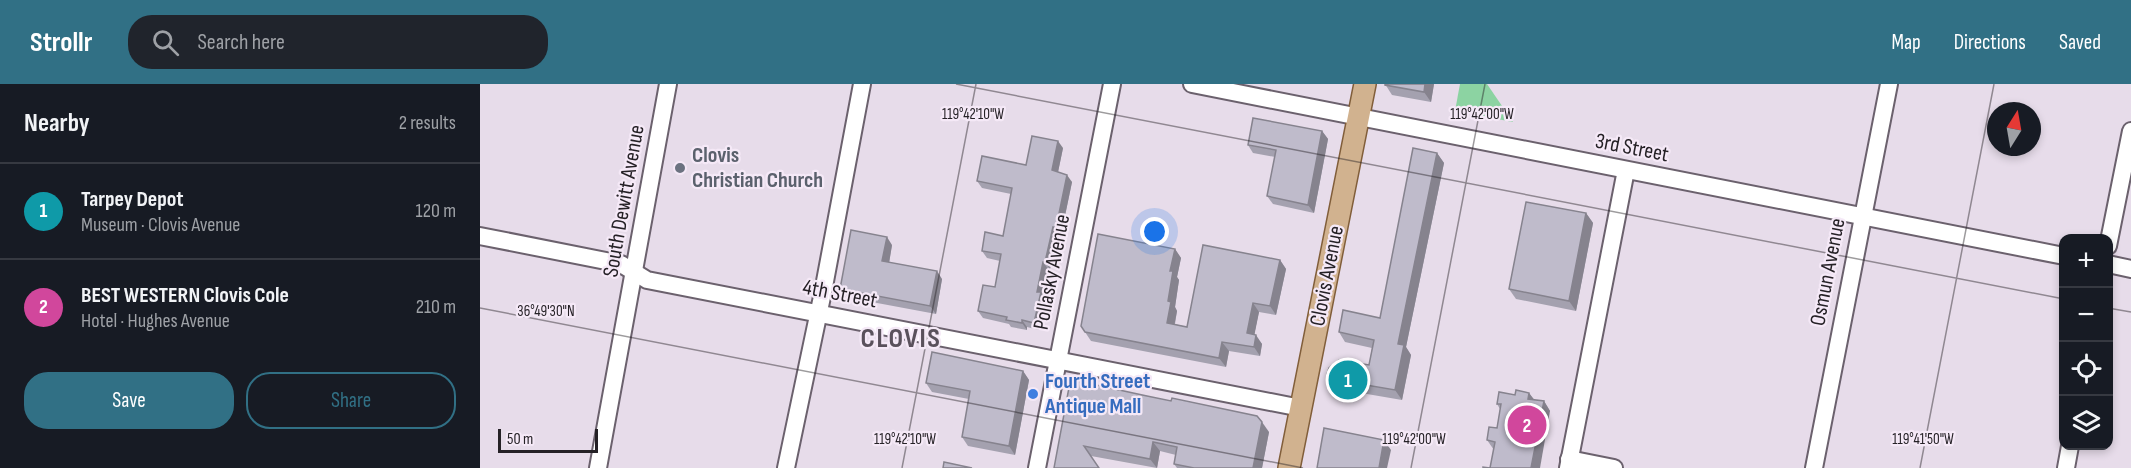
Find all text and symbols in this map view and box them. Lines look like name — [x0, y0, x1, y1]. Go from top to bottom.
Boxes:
search box — [128, 15, 548, 69]
text: Strollr — [30, 26, 92, 59]
icon: search — [149, 26, 182, 59]
text: Search here — [197, 29, 285, 56]
text: Map — [1891, 30, 1921, 55]
text: Directions — [1954, 30, 2026, 55]
text: Saved — [2059, 30, 2101, 55]
north arrow — [1987, 102, 2041, 156]
text: 119°42'10"W — [942, 105, 1004, 124]
text: 119°42'00"W — [1450, 105, 1514, 124]
text: Nearby — [24, 108, 90, 139]
text: 2 results — [399, 111, 456, 135]
street label: South Dewitt Avenue — [597, 123, 651, 279]
street label: 3rd Street — [1593, 128, 1671, 168]
place label: Clovis Christian Church — [692, 142, 823, 194]
marker: Clovis Christian Church — [673, 161, 687, 175]
text: Tarpey Depot — [81, 186, 184, 213]
text: 1 — [40, 199, 47, 223]
text: 120 m — [416, 199, 456, 223]
street label: Pollasky Avenue — [1028, 212, 1076, 332]
text: Museum · Clovis Avenue — [81, 213, 240, 237]
street label: Osmun Avenue — [1804, 216, 1852, 328]
your location — [1140, 217, 1169, 246]
street label: Clovis Avenue — [1304, 224, 1350, 328]
map controls — [2059, 234, 2113, 450]
button: + — [2059, 234, 2113, 288]
street label: 4th Street — [800, 274, 880, 314]
text: BEST WESTERN Clovis Cole — [81, 282, 289, 309]
button: − — [2059, 288, 2113, 342]
text: 2 — [39, 295, 48, 319]
text: 210 m — [416, 295, 456, 319]
text: 36°49'30"N — [517, 302, 575, 321]
text: Hotel · Hughes Avenue — [81, 309, 230, 333]
district label: CLOVIS — [861, 322, 941, 355]
button: locate — [2059, 342, 2113, 396]
pin: 1 — [1328, 358, 1368, 402]
place label: Fourth Street Antique Mall — [1044, 368, 1150, 420]
button: Save — [24, 372, 234, 429]
button: Share — [246, 372, 456, 429]
marker: Fourth Street Antique Mall — [1026, 387, 1040, 401]
button: layers — [2059, 396, 2113, 450]
pin: 2 — [1508, 402, 1546, 448]
scale bar — [498, 426, 598, 454]
text: 50 m — [507, 430, 533, 449]
text: 119°42'10"W — [874, 430, 936, 449]
text: 119°42'00"W — [1382, 430, 1446, 449]
text: 119°41'50"W — [1892, 430, 1954, 449]

